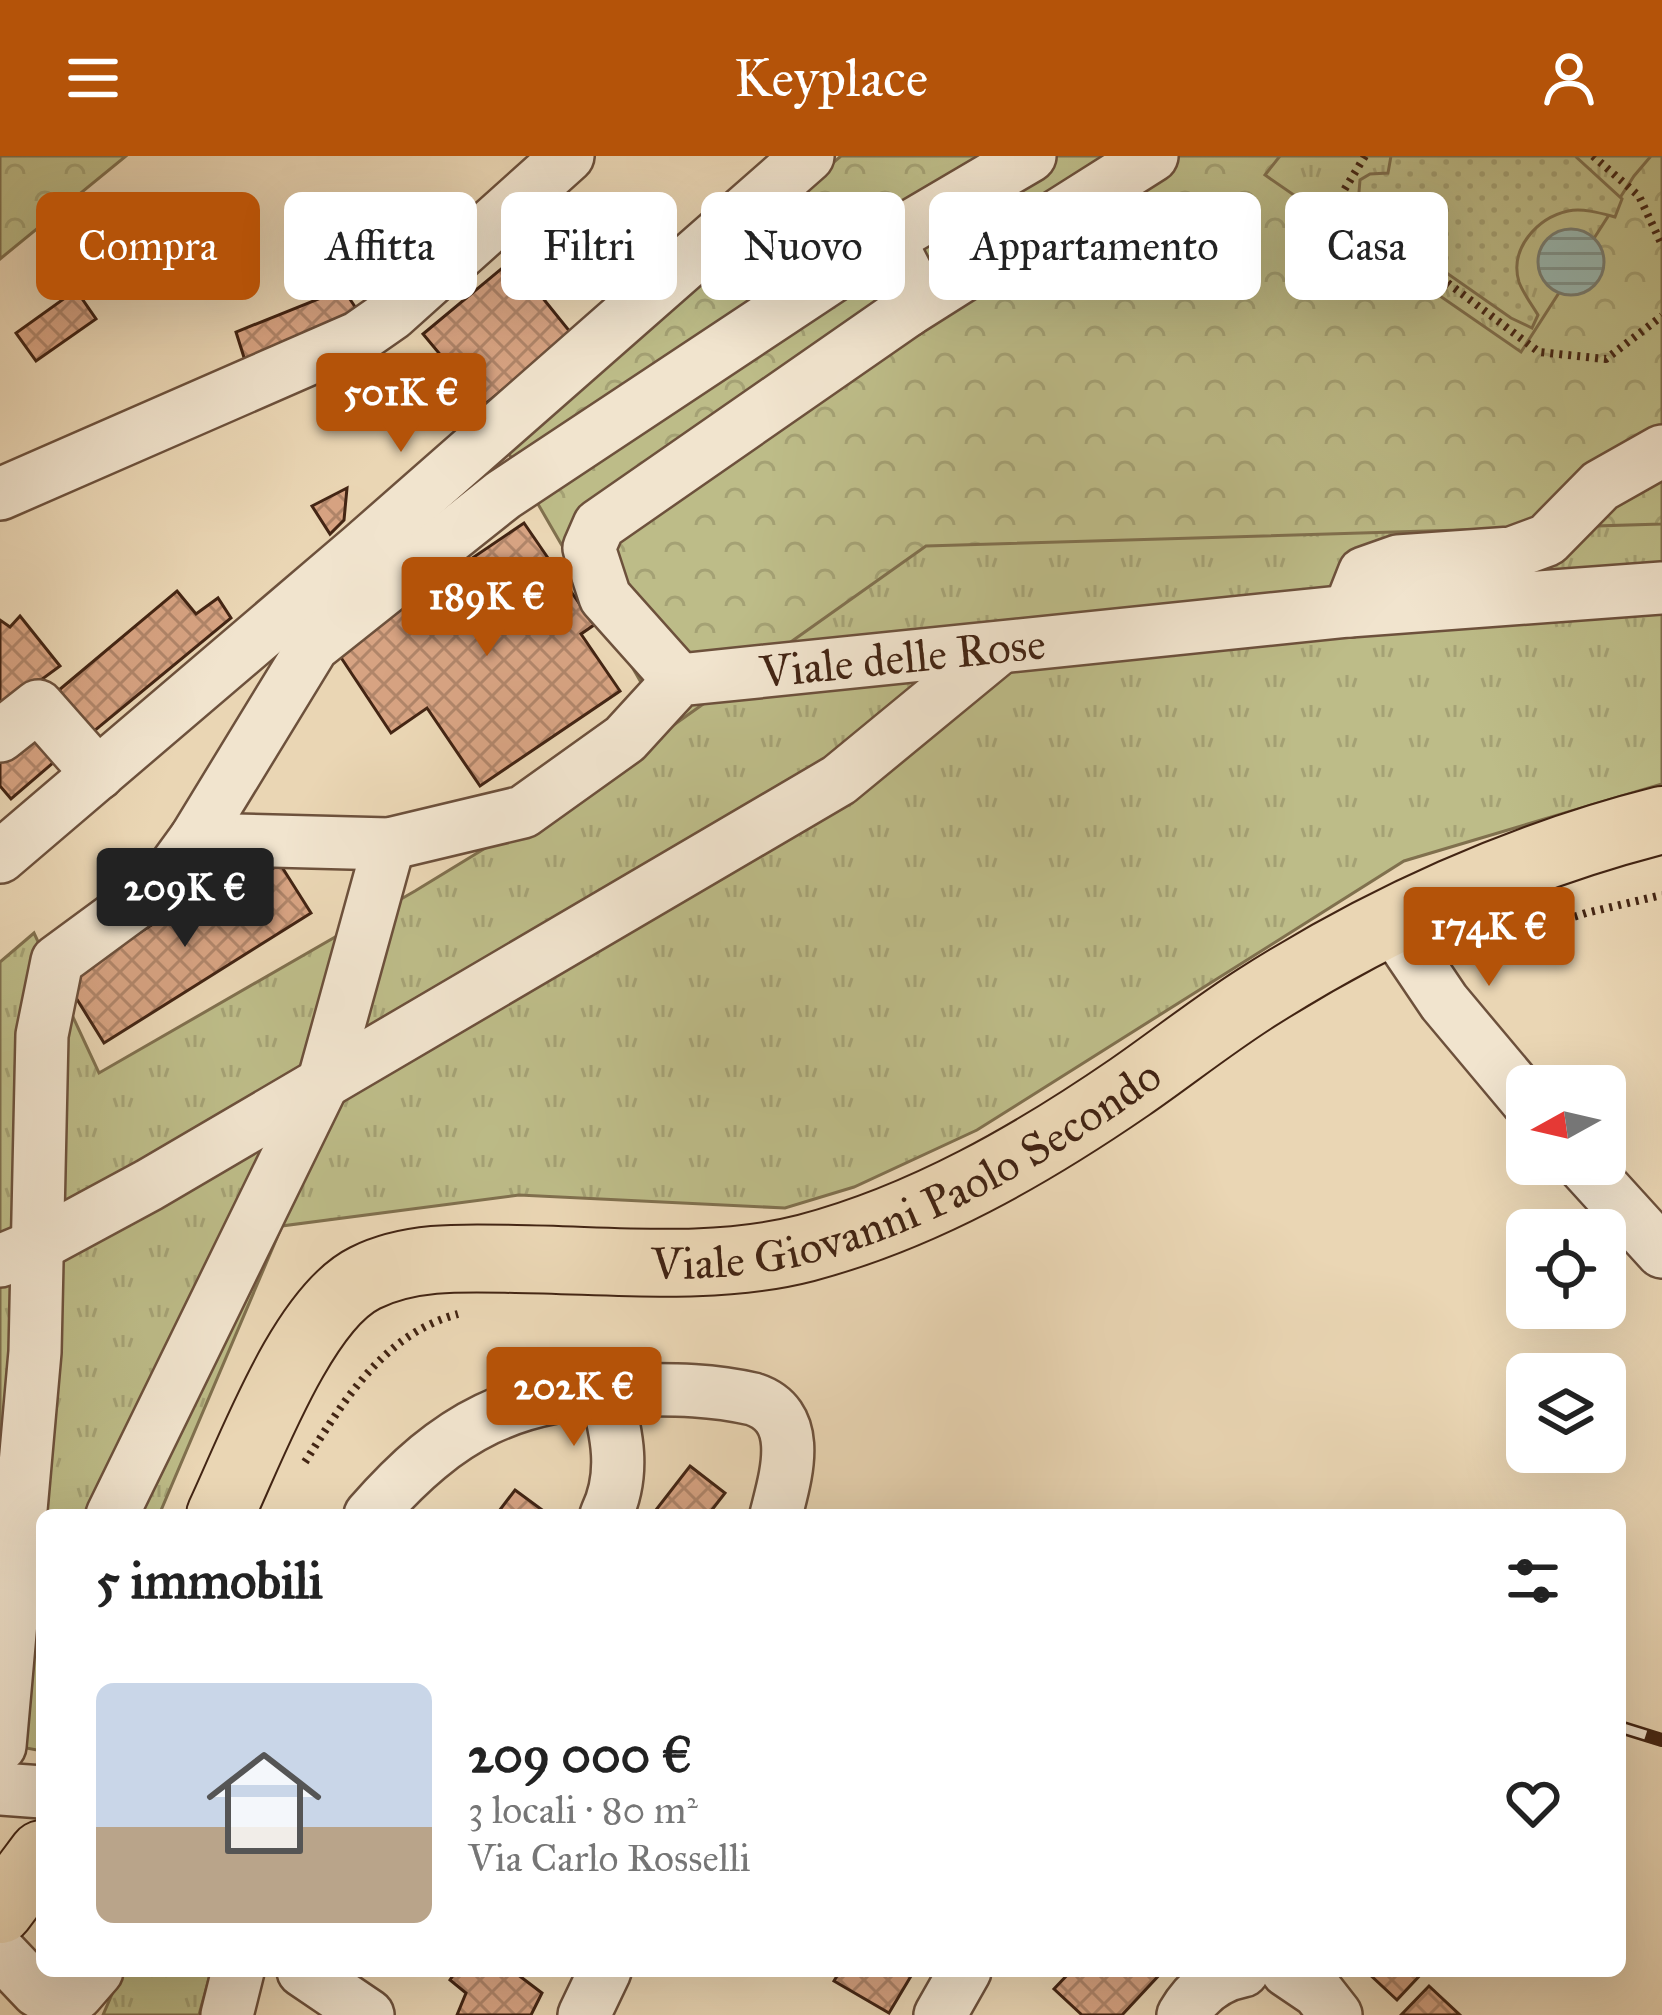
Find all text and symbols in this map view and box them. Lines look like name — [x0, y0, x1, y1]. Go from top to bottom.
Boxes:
icon: menu — [60, 45, 126, 111]
text: Keyplace — [734, 45, 928, 111]
icon: person — [1536, 45, 1602, 111]
chip: Compra — [36, 192, 260, 300]
chip: Affitta — [284, 192, 477, 300]
chip: Filtri — [501, 192, 677, 300]
chip: Nuovo — [701, 192, 905, 300]
chip: Appartamento — [929, 192, 1261, 300]
chip: Casa — [1285, 192, 1448, 300]
pin: 501K € — [303, 353, 499, 455]
text: 501K € — [343, 368, 459, 416]
pin: 189K € — [389, 557, 585, 659]
text: 189K € — [429, 572, 545, 620]
street label: Viale delle Rose — [756, 615, 1048, 700]
pin: 209K € — [87, 848, 283, 950]
text: 209K € — [124, 863, 246, 911]
pin: 174K € — [1391, 887, 1587, 989]
text: 174K € — [1431, 902, 1547, 950]
street label: Viale Giovanni Paolo Secondo — [650, 1047, 1171, 1291]
north arrow — [1506, 1065, 1626, 1185]
map controls — [1506, 1065, 1626, 1473]
button: locate — [1506, 1209, 1626, 1329]
pin: 202K € — [476, 1347, 672, 1449]
button: layers — [1506, 1353, 1626, 1473]
text: 202K € — [514, 1362, 634, 1410]
icon: filters — [1500, 1548, 1566, 1614]
text: 5 immobili — [96, 1550, 323, 1612]
text: 209 000 € — [468, 1724, 692, 1786]
icon: home — [192, 1731, 336, 1875]
icon: heart — [1500, 1770, 1566, 1836]
text: 3 locali · 80 m² — [468, 1786, 698, 1834]
text: Via Carlo Rosselli — [468, 1834, 750, 1882]

